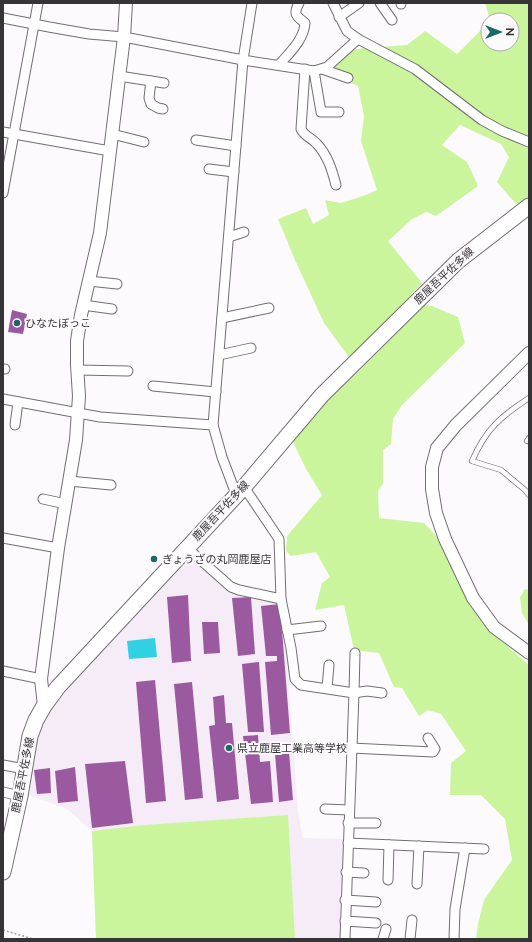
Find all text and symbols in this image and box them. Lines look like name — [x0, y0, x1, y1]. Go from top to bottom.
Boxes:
north arrow — [480, 12, 520, 52]
text: N — [503, 28, 516, 36]
street label: 鹿屋吾平佐多線 — [411, 245, 477, 307]
place label: ひなたぼっこ — [25, 317, 91, 330]
marker: ひなたぼっこ — [12, 318, 22, 328]
street label: 鹿屋吾平佐多線 — [190, 478, 252, 544]
place label: ぎょうざの丸岡鹿屋店 — [162, 553, 271, 566]
marker: ぎょうざの丸岡鹿屋店 — [149, 554, 159, 564]
street label: 鹿屋吾平佐多線 — [9, 736, 37, 814]
place label: 県立鹿屋工業高等学校 — [237, 742, 347, 755]
marker: 県立鹿屋工業高等学校 — [224, 743, 234, 753]

